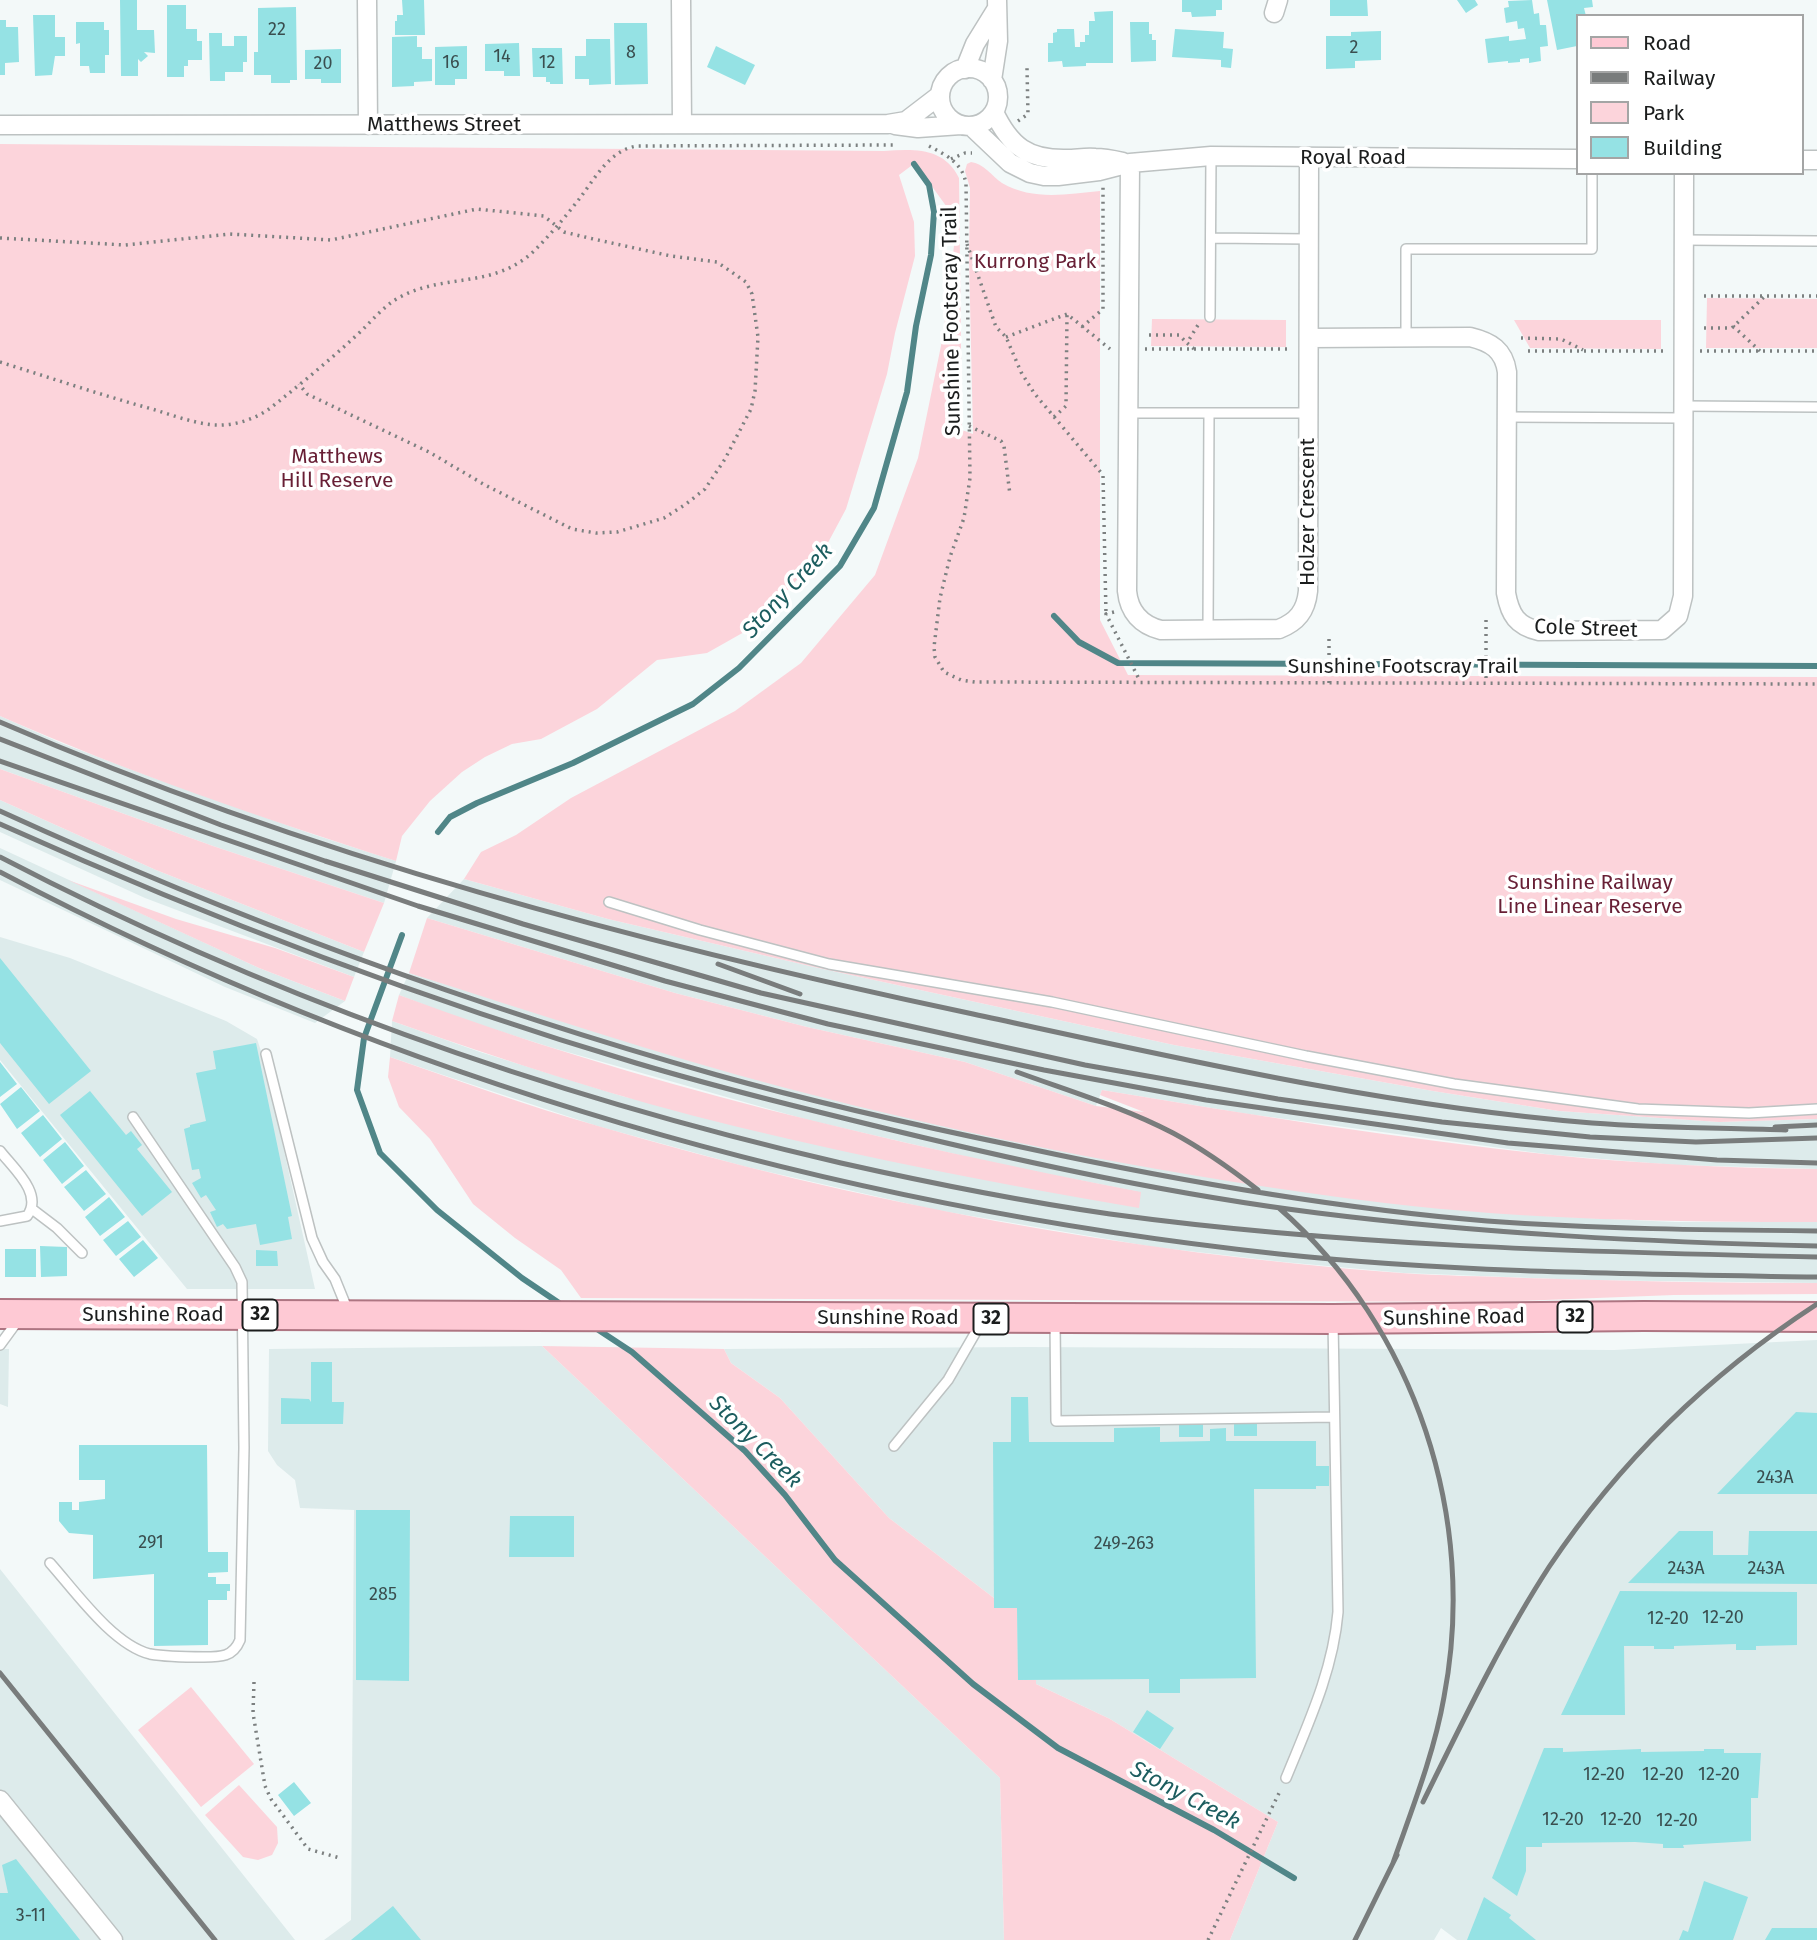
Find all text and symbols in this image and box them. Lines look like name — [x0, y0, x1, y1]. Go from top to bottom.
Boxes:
legend — [1576, 14, 1803, 175]
house number: 22 — [268, 19, 286, 41]
text: Road — [1643, 30, 1691, 56]
house number: 2 — [1350, 37, 1358, 59]
house number: 8 — [626, 42, 636, 64]
house number: 14 — [493, 46, 511, 68]
house number: 16 — [442, 52, 460, 74]
house number: 12 — [539, 52, 555, 74]
house number: 20 — [314, 53, 332, 75]
text: Railway — [1643, 65, 1715, 91]
text: Park — [1643, 100, 1684, 126]
street label: Matthews Street — [367, 112, 521, 138]
text: Building — [1643, 135, 1722, 161]
street label: Royal Road — [1300, 145, 1406, 171]
street label: Sunshine Footscray Trail — [937, 206, 967, 436]
park label: Kurrong Park — [974, 249, 1096, 275]
street label: Holzer Crescent — [1295, 438, 1321, 586]
park label: Matthews Hill Reserve — [281, 444, 393, 494]
water label: Stony Creek — [737, 538, 839, 644]
street label: Cole Street — [1534, 615, 1638, 643]
street label: Sunshine Footscray Trail — [1288, 654, 1518, 680]
park label: Sunshine Railway Line Linear Reserve — [1497, 870, 1683, 920]
road number: 32 — [243, 1300, 278, 1330]
street label: Sunshine Road — [82, 1302, 224, 1328]
road number: 32 — [1558, 1302, 1592, 1332]
road number: 32 — [974, 1303, 1009, 1334]
street label: Sunshine Road — [1383, 1304, 1525, 1332]
street label: Sunshine Road — [817, 1305, 959, 1331]
water label: Stony Creek — [703, 1390, 807, 1494]
house number: 243A — [1757, 1467, 1793, 1489]
house number: 291 — [138, 1532, 164, 1554]
house number: 249-263 — [1094, 1533, 1154, 1555]
house number: 243A — [1668, 1558, 1704, 1580]
house number: 243A — [1748, 1558, 1784, 1580]
house number: 285 — [369, 1584, 397, 1606]
house number: 12-20 — [1702, 1607, 1744, 1629]
house number: 12-20 — [1647, 1608, 1689, 1630]
water label: Stony Creek — [1125, 1756, 1245, 1836]
house number: 12-20 — [1583, 1764, 1625, 1786]
house number: 12-20 — [1642, 1764, 1684, 1786]
house number: 12-20 — [1698, 1764, 1740, 1786]
house number: 12-20 — [1542, 1809, 1584, 1831]
house number: 12-20 — [1600, 1809, 1642, 1831]
house number: 12-20 — [1656, 1810, 1698, 1832]
house number: 3-11 — [16, 1905, 46, 1927]

